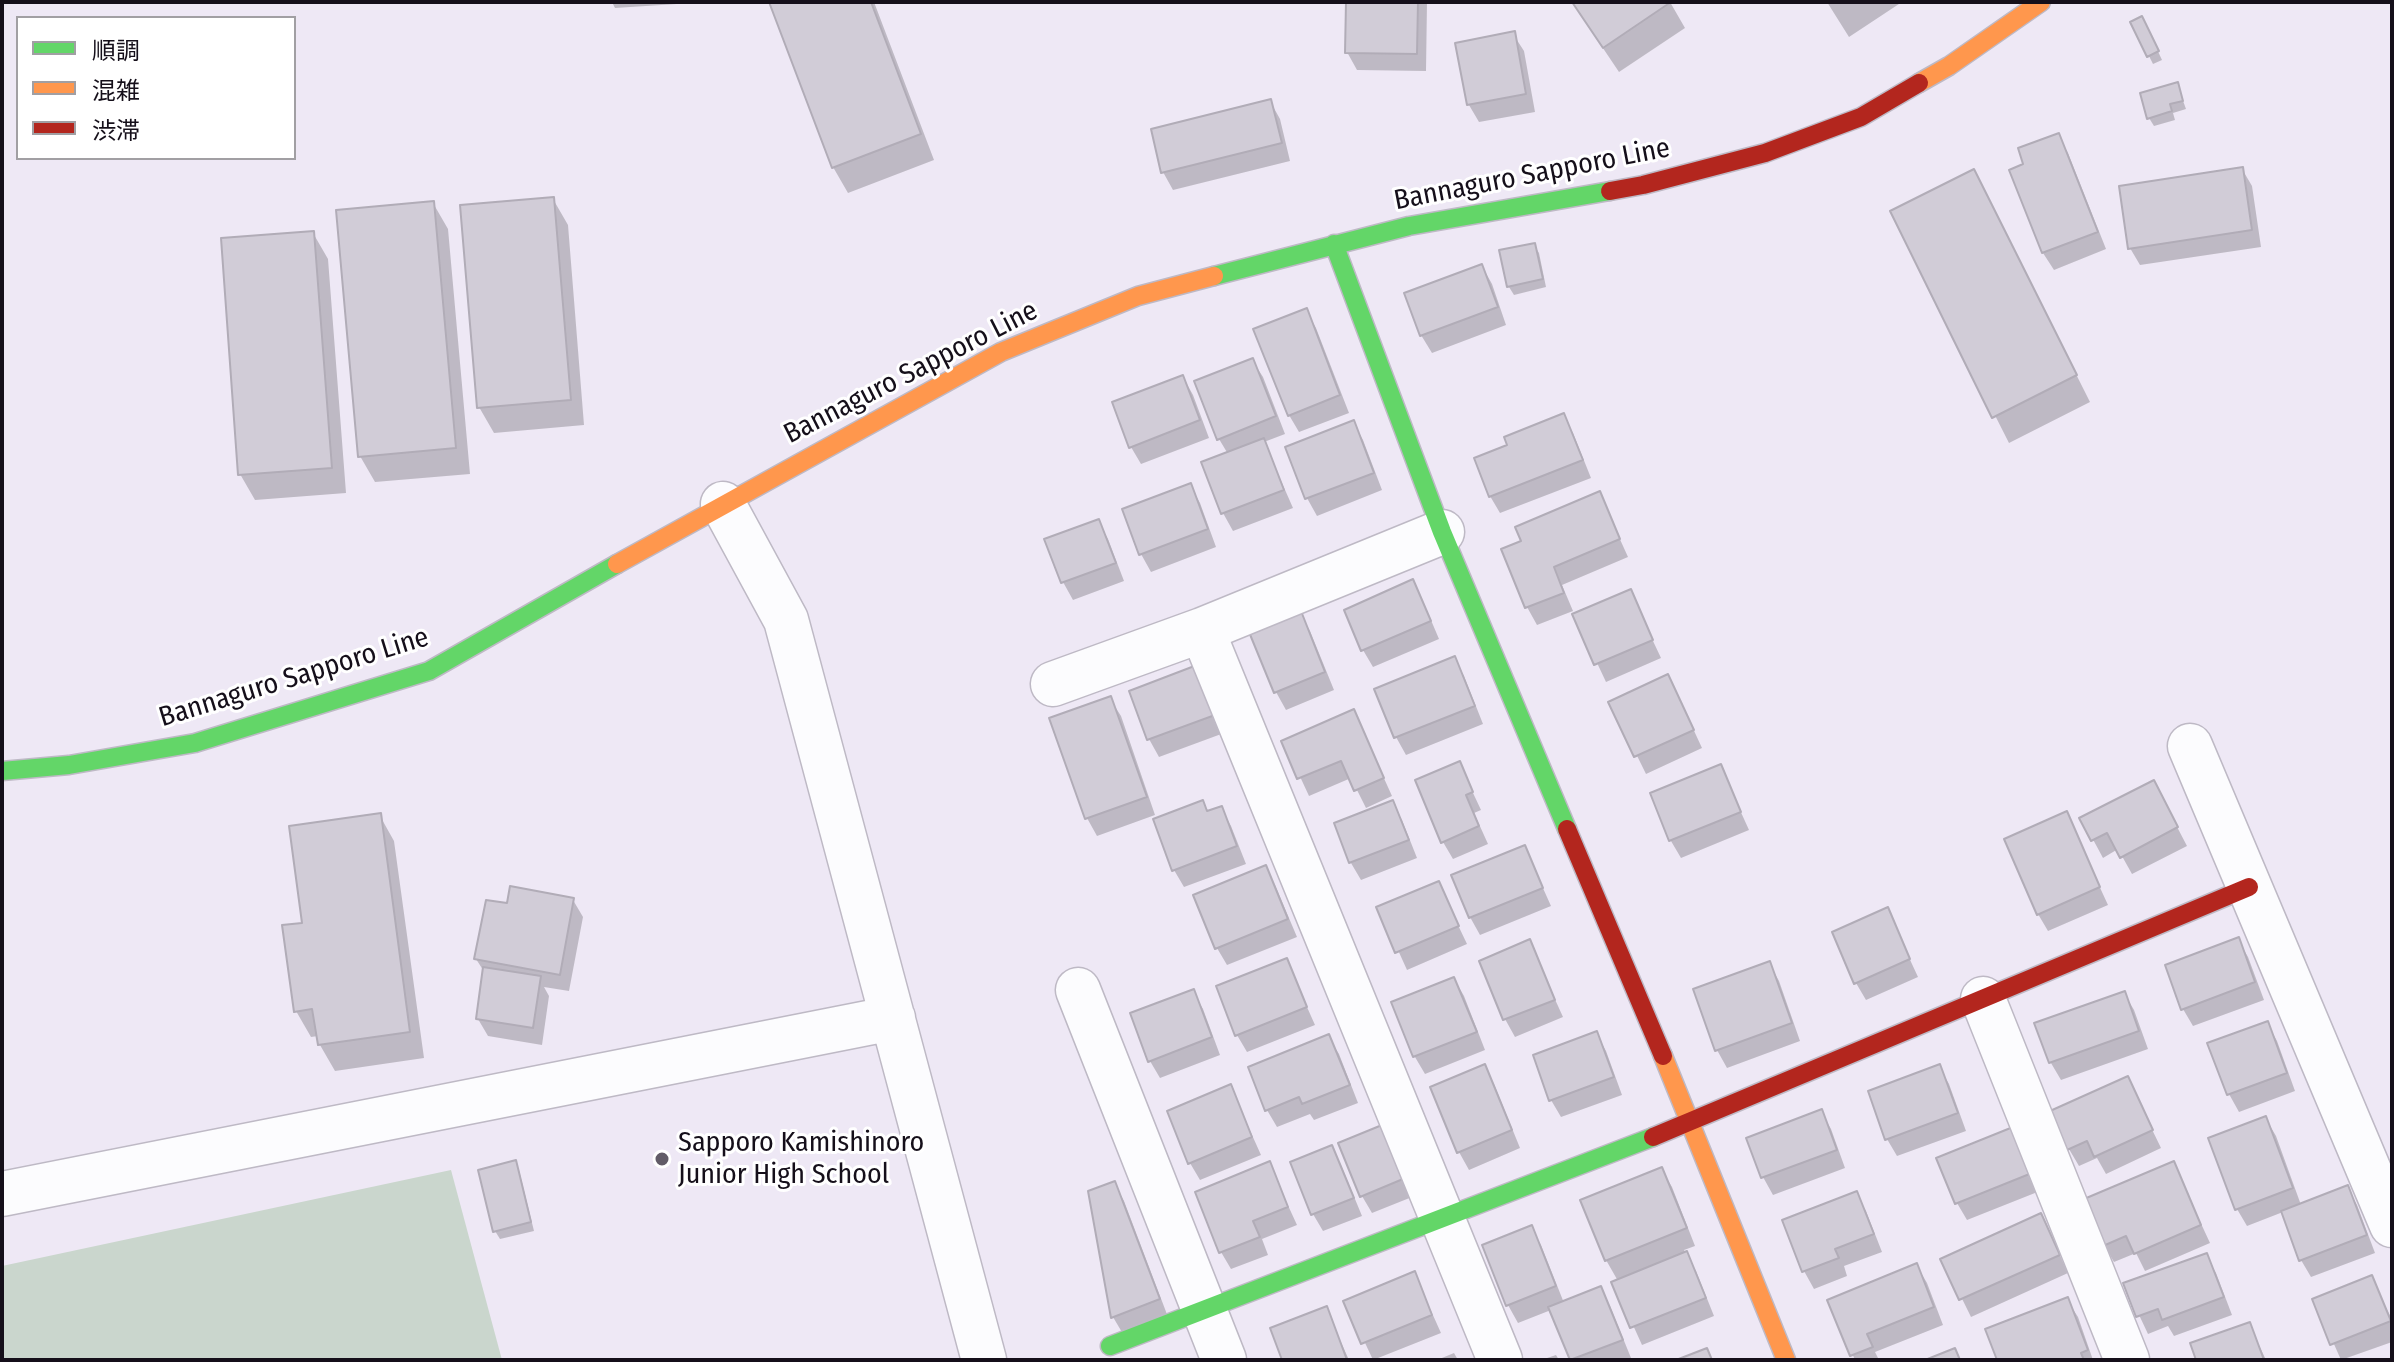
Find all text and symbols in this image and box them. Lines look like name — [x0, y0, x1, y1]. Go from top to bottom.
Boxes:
legend — [16, 16, 296, 160]
text: 順調 — [92, 37, 140, 65]
text: 混雑 — [92, 77, 140, 105]
text: 渋滞 — [92, 117, 140, 145]
street label: Bannaguro Sapporo Line — [1391, 132, 1673, 218]
street label: Bannaguro Sapporo Line — [779, 294, 1043, 452]
street label: Bannaguro Sapporo Line — [155, 621, 433, 735]
place label: Sapporo Kamishinoro Junior High School — [678, 1126, 924, 1192]
marker: Sapporo Kamishinoro Junior High School — [653, 1150, 671, 1168]

